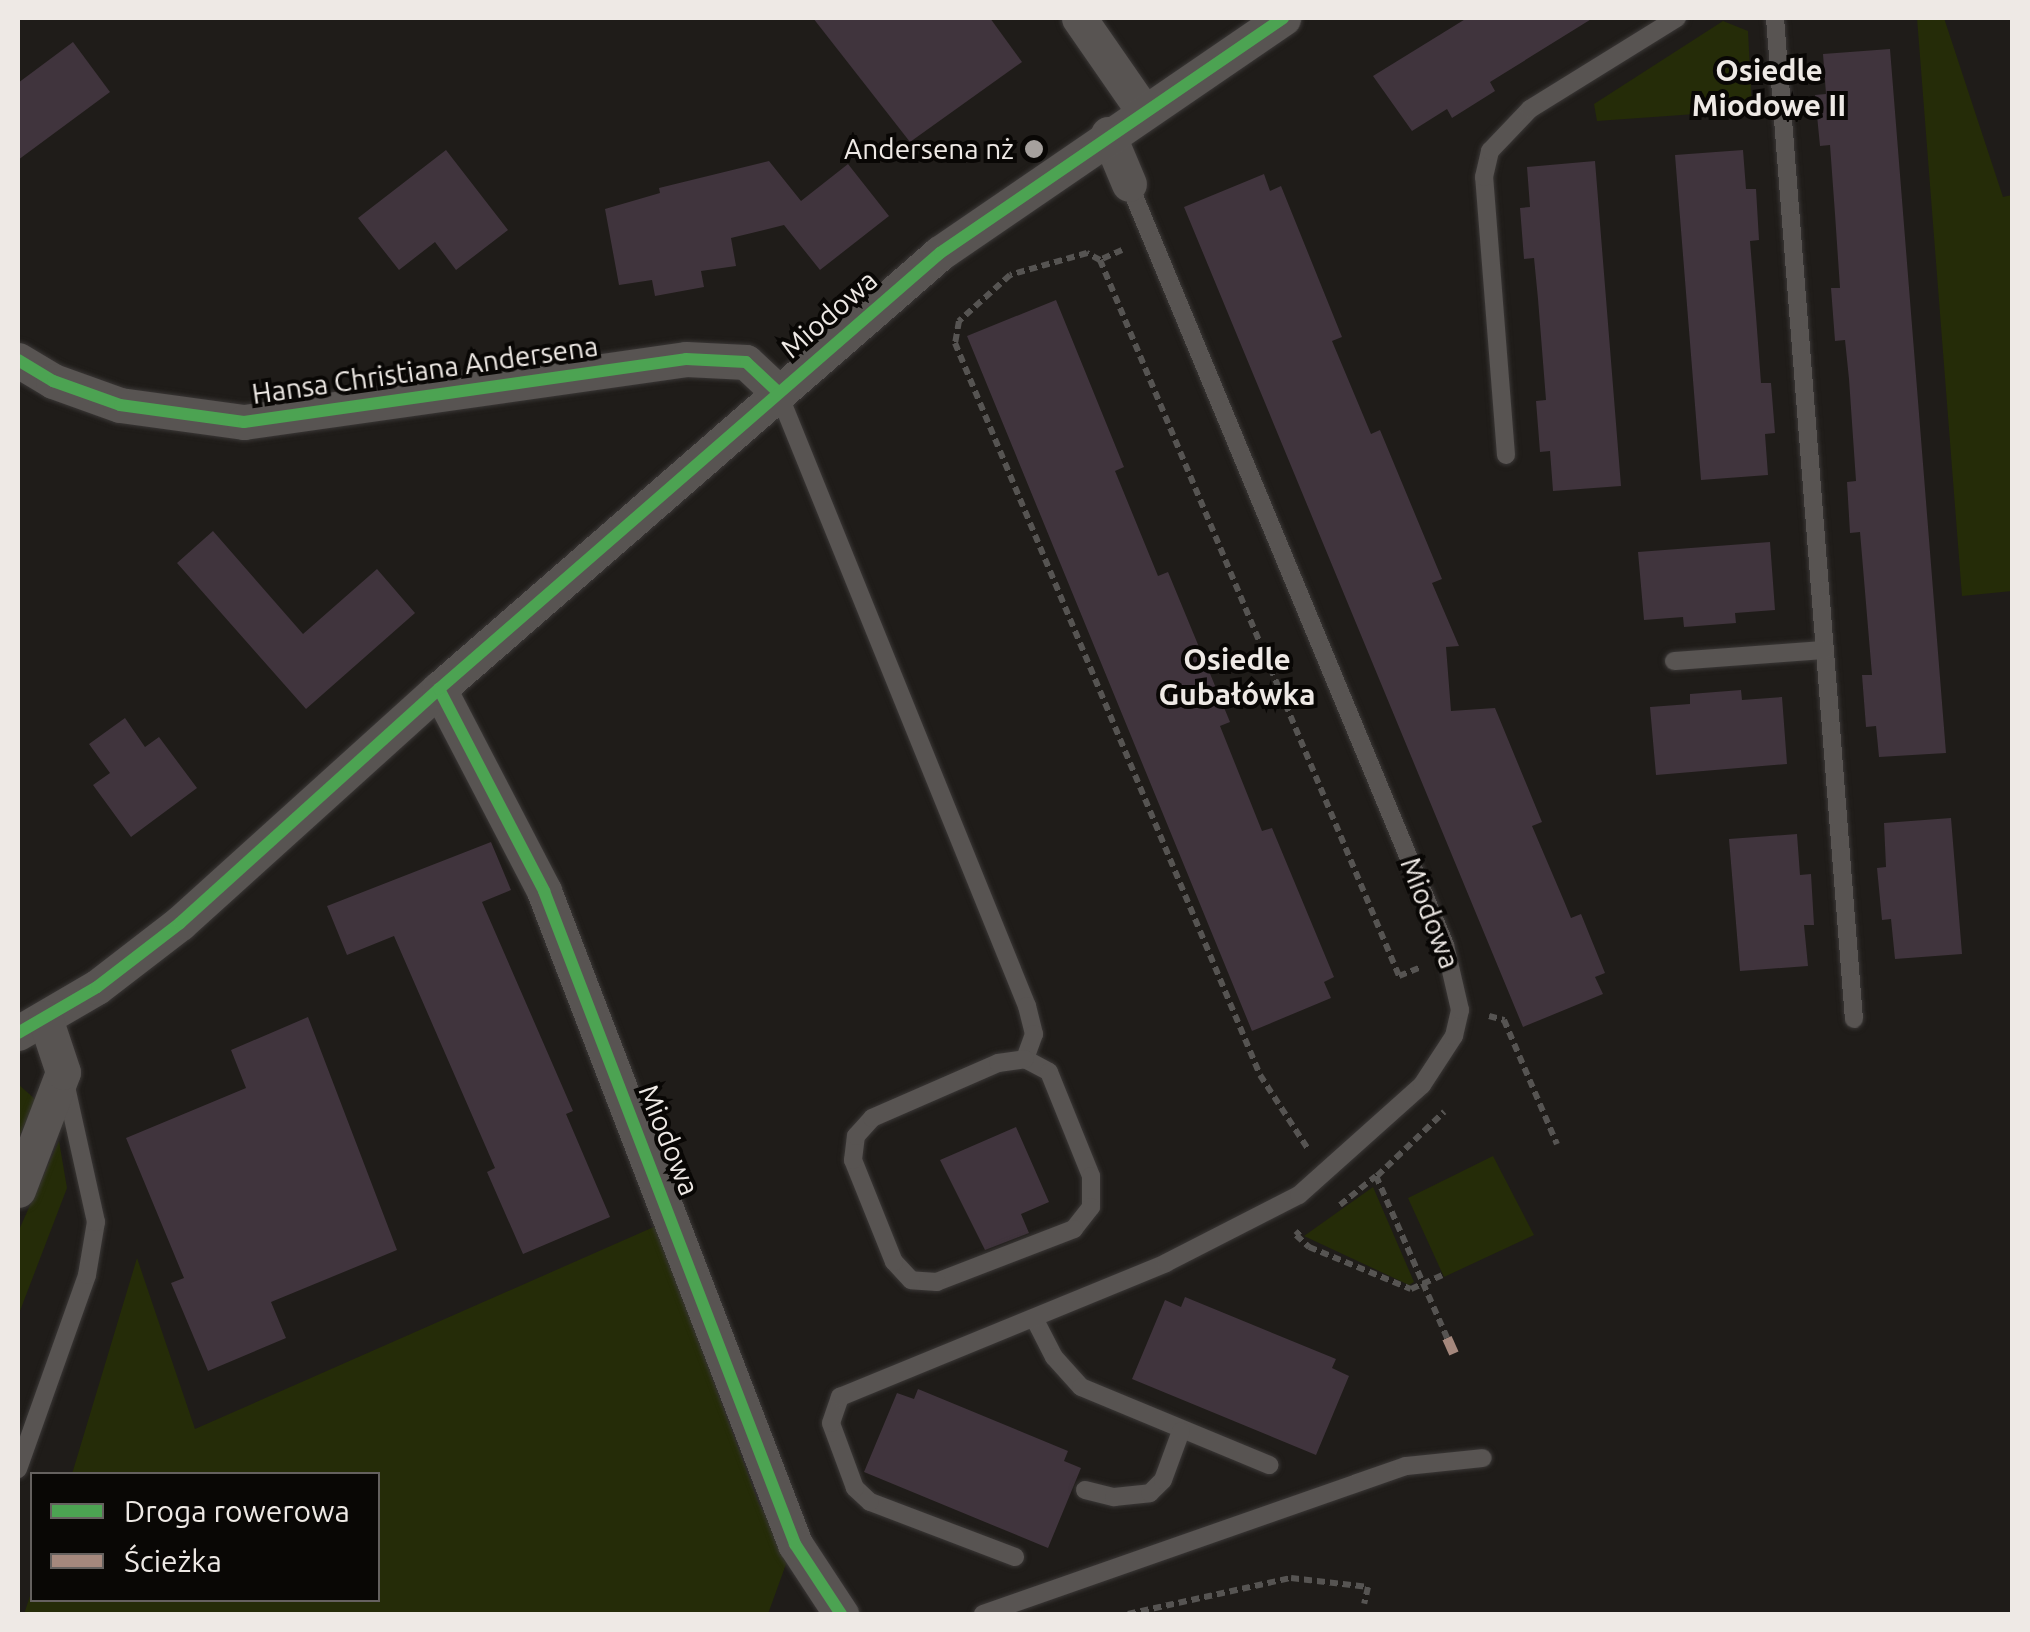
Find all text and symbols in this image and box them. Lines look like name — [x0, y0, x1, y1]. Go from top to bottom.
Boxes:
district label: Osiedle Miodowe II — [1692, 52, 1846, 122]
place label: Andersena nż — [844, 132, 1014, 166]
marker: Andersena nż — [1023, 138, 1045, 160]
street label: Miodowa — [774, 263, 884, 365]
street label: Hansa Christiana Andersena — [250, 329, 600, 411]
district label: Osiedle Gubałówka — [1159, 641, 1315, 712]
street label: Miodowa — [1393, 853, 1467, 973]
street label: Miodowa — [632, 1080, 706, 1200]
legend — [30, 1472, 380, 1602]
text: Droga rowerowa — [124, 1494, 350, 1528]
text: Ścieżka — [124, 1544, 222, 1578]

